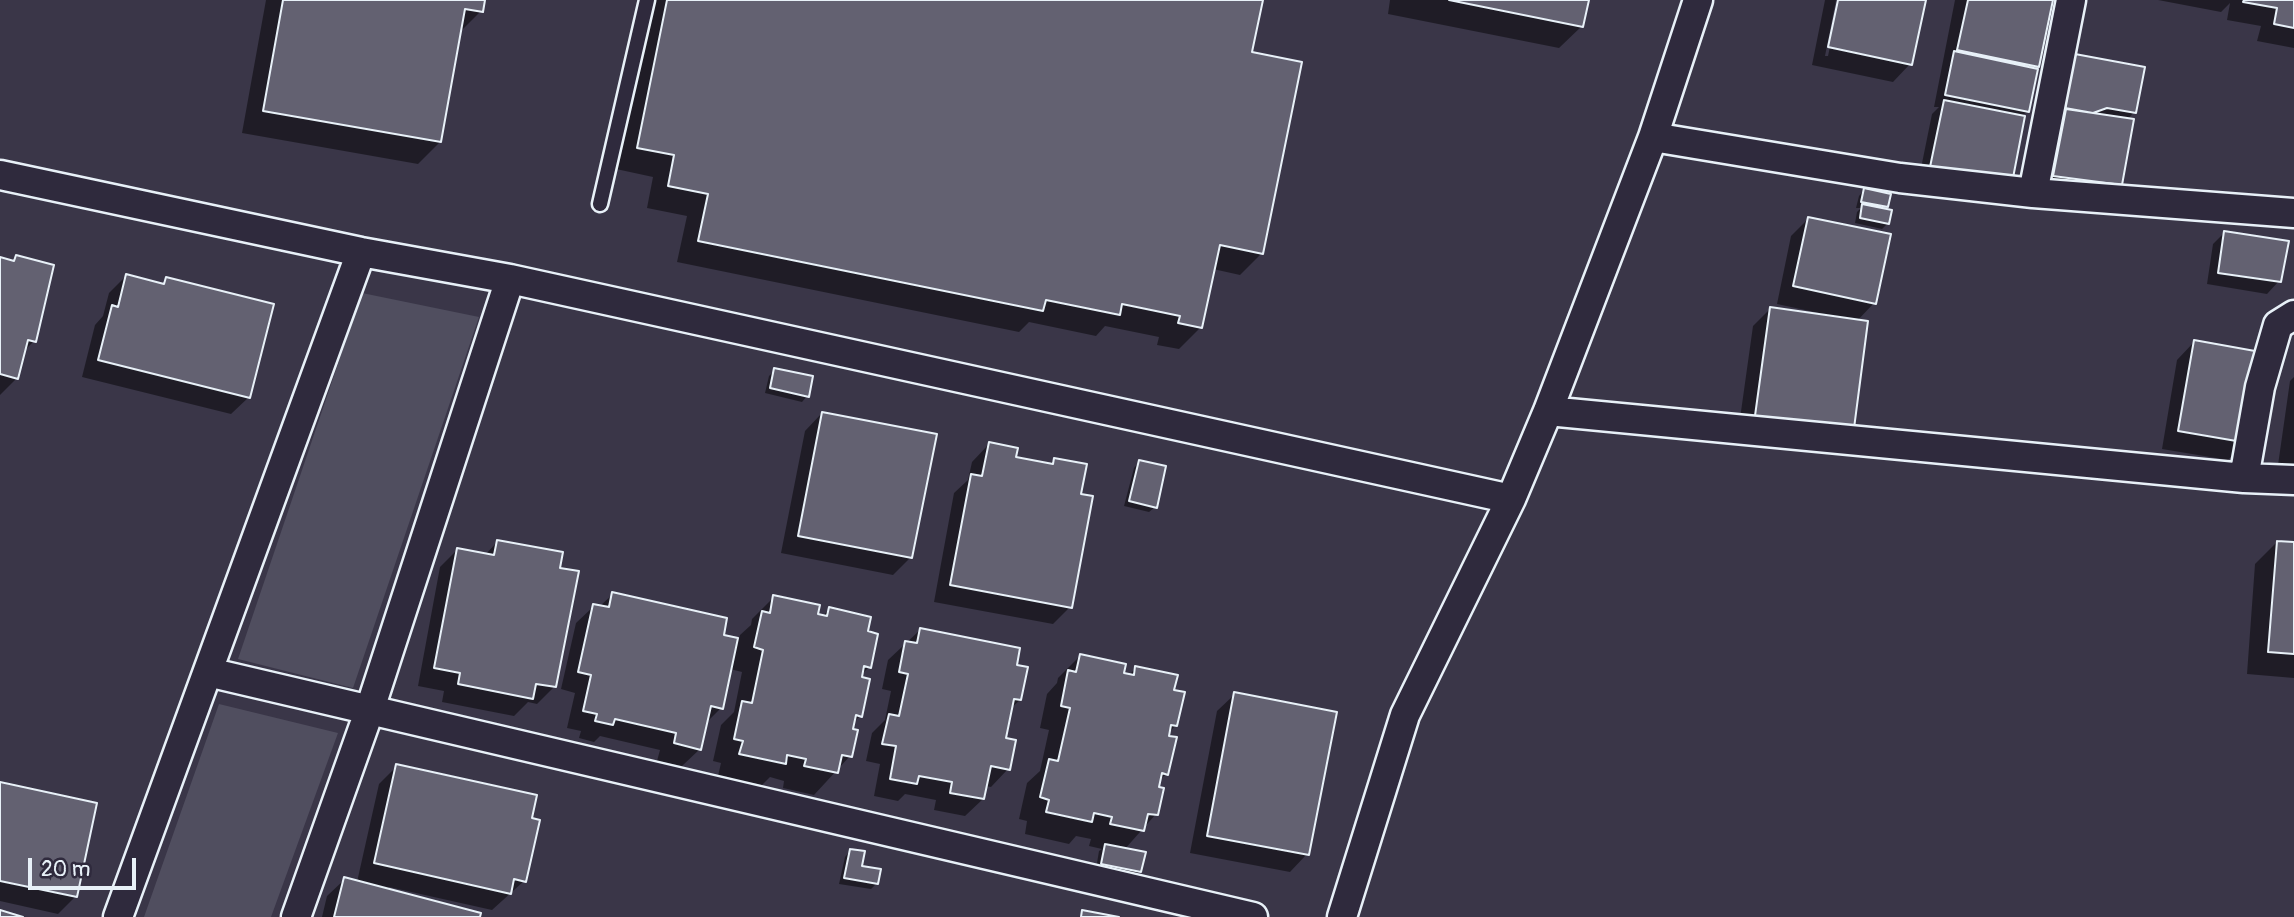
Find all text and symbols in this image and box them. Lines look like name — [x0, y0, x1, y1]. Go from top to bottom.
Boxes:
scale bar — [32, 844, 140, 888]
text: 20 m — [41, 856, 90, 883]

